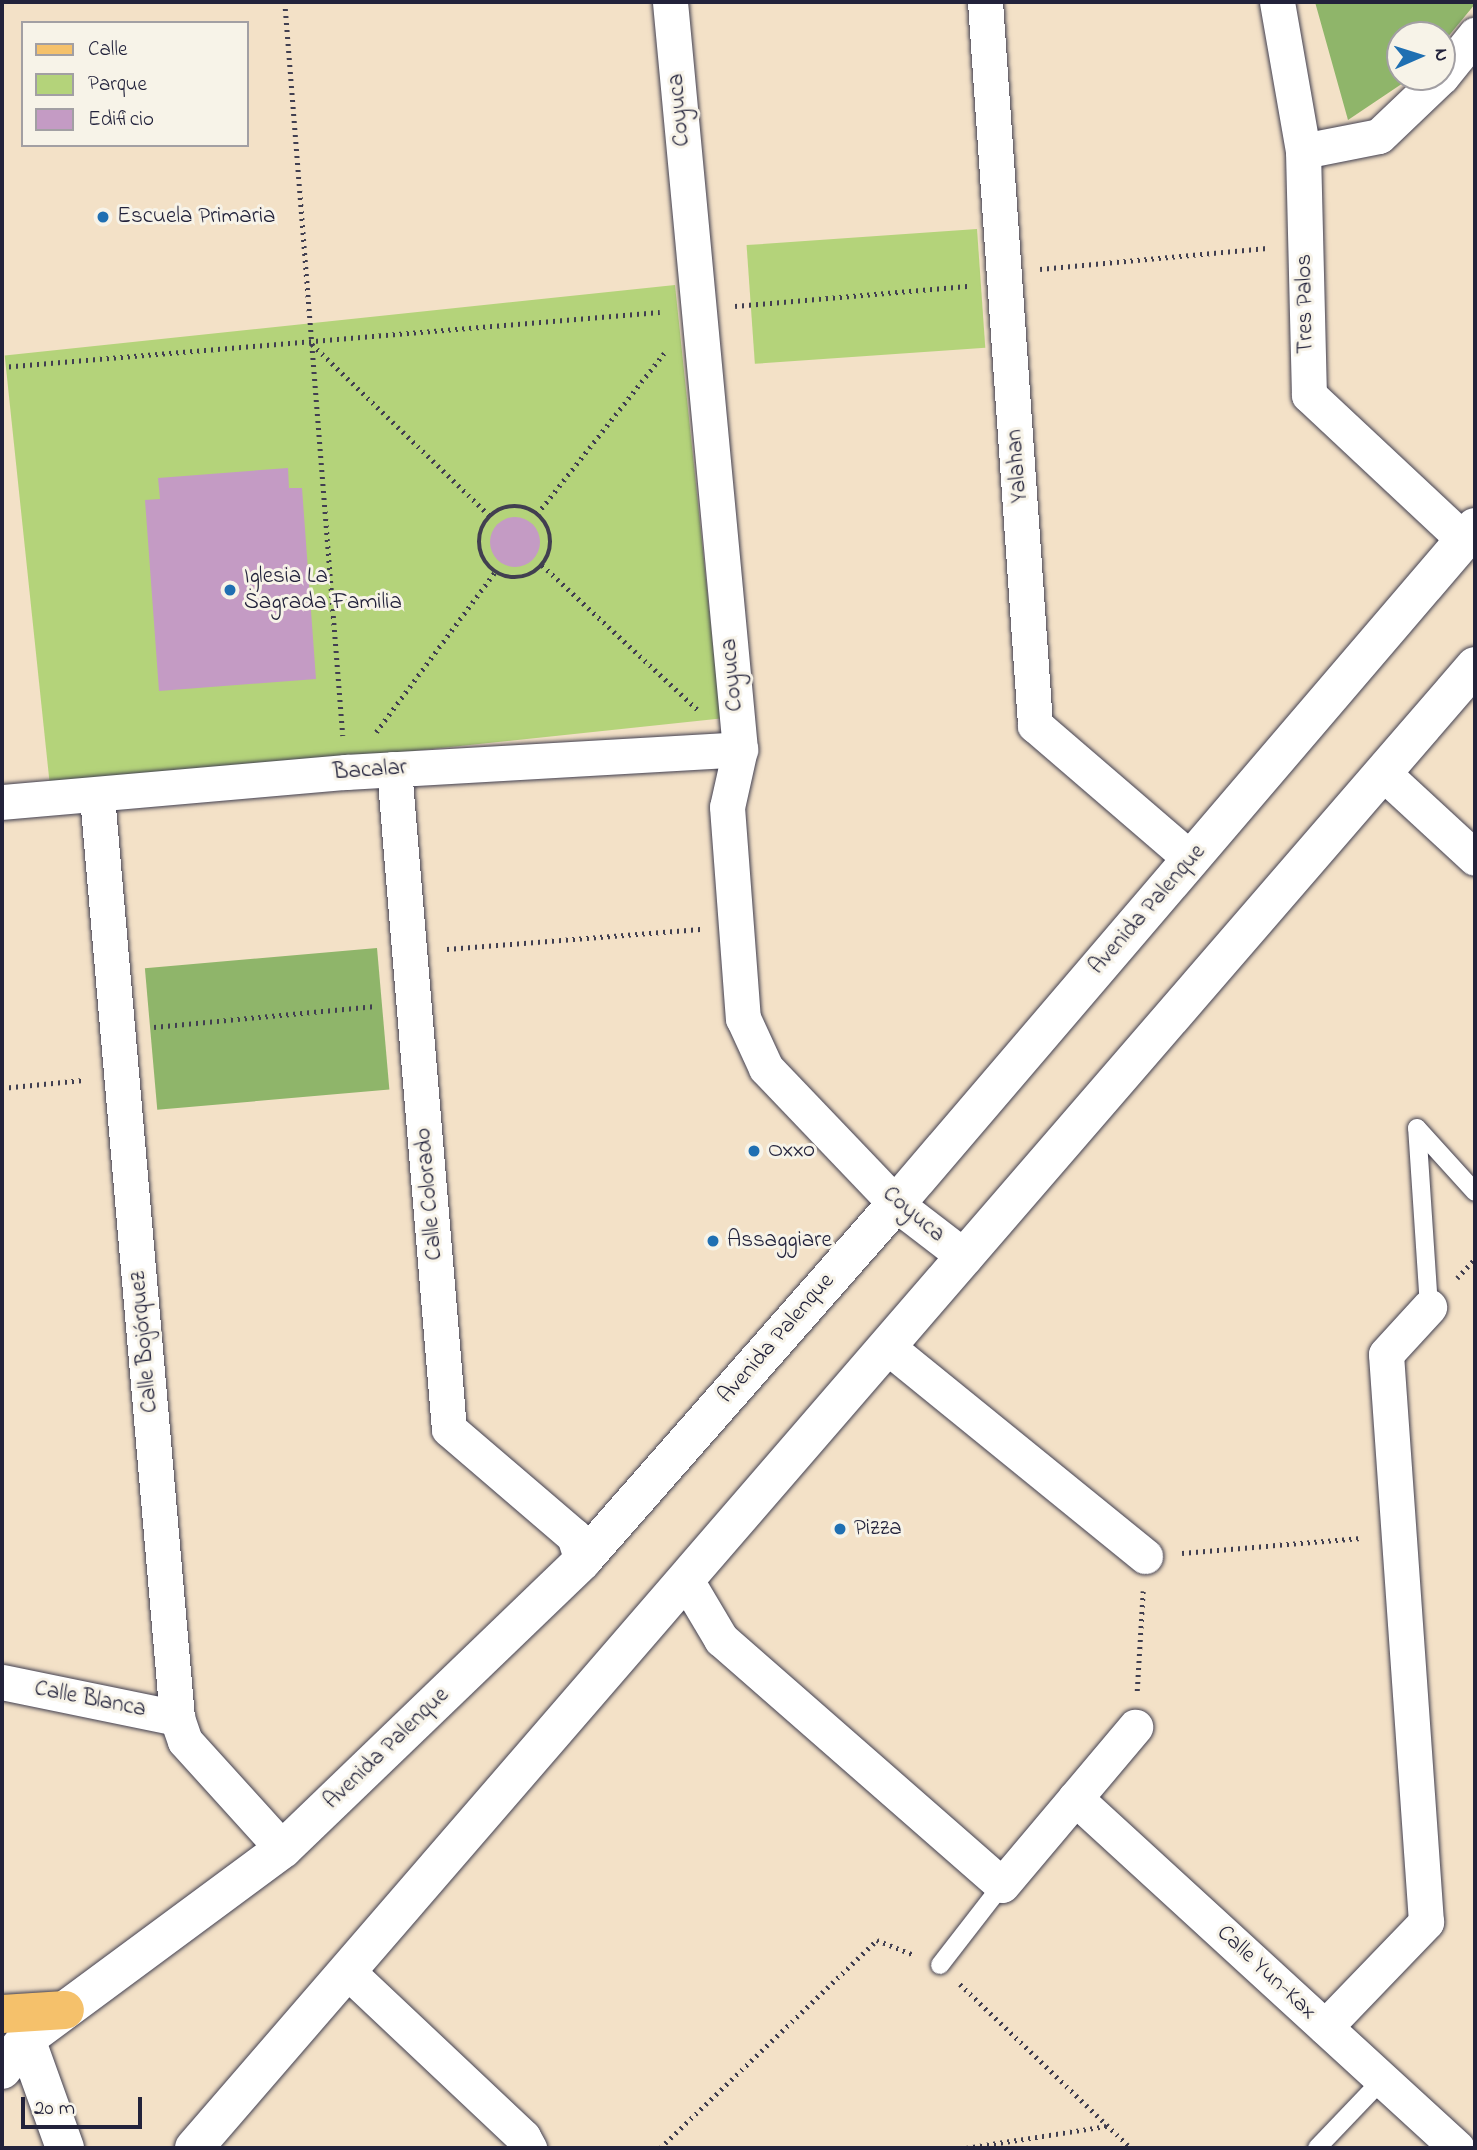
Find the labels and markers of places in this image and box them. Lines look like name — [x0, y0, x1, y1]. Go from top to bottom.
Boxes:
place label: Escuela Primaria — [117, 203, 275, 231]
marker: Escuela Primaria — [95, 209, 111, 225]
place label: Iglesia La Sagrada Familia — [244, 563, 402, 617]
marker: Iglesia La Sagrada Familia — [222, 582, 238, 598]
place label: Oxxo — [768, 1137, 815, 1165]
marker: Oxxo — [746, 1143, 762, 1159]
place label: Assaggiare — [727, 1227, 832, 1255]
marker: Assaggiare — [705, 1233, 721, 1249]
place label: Pizza — [854, 1515, 902, 1543]
marker: Pizza — [832, 1521, 848, 1537]

